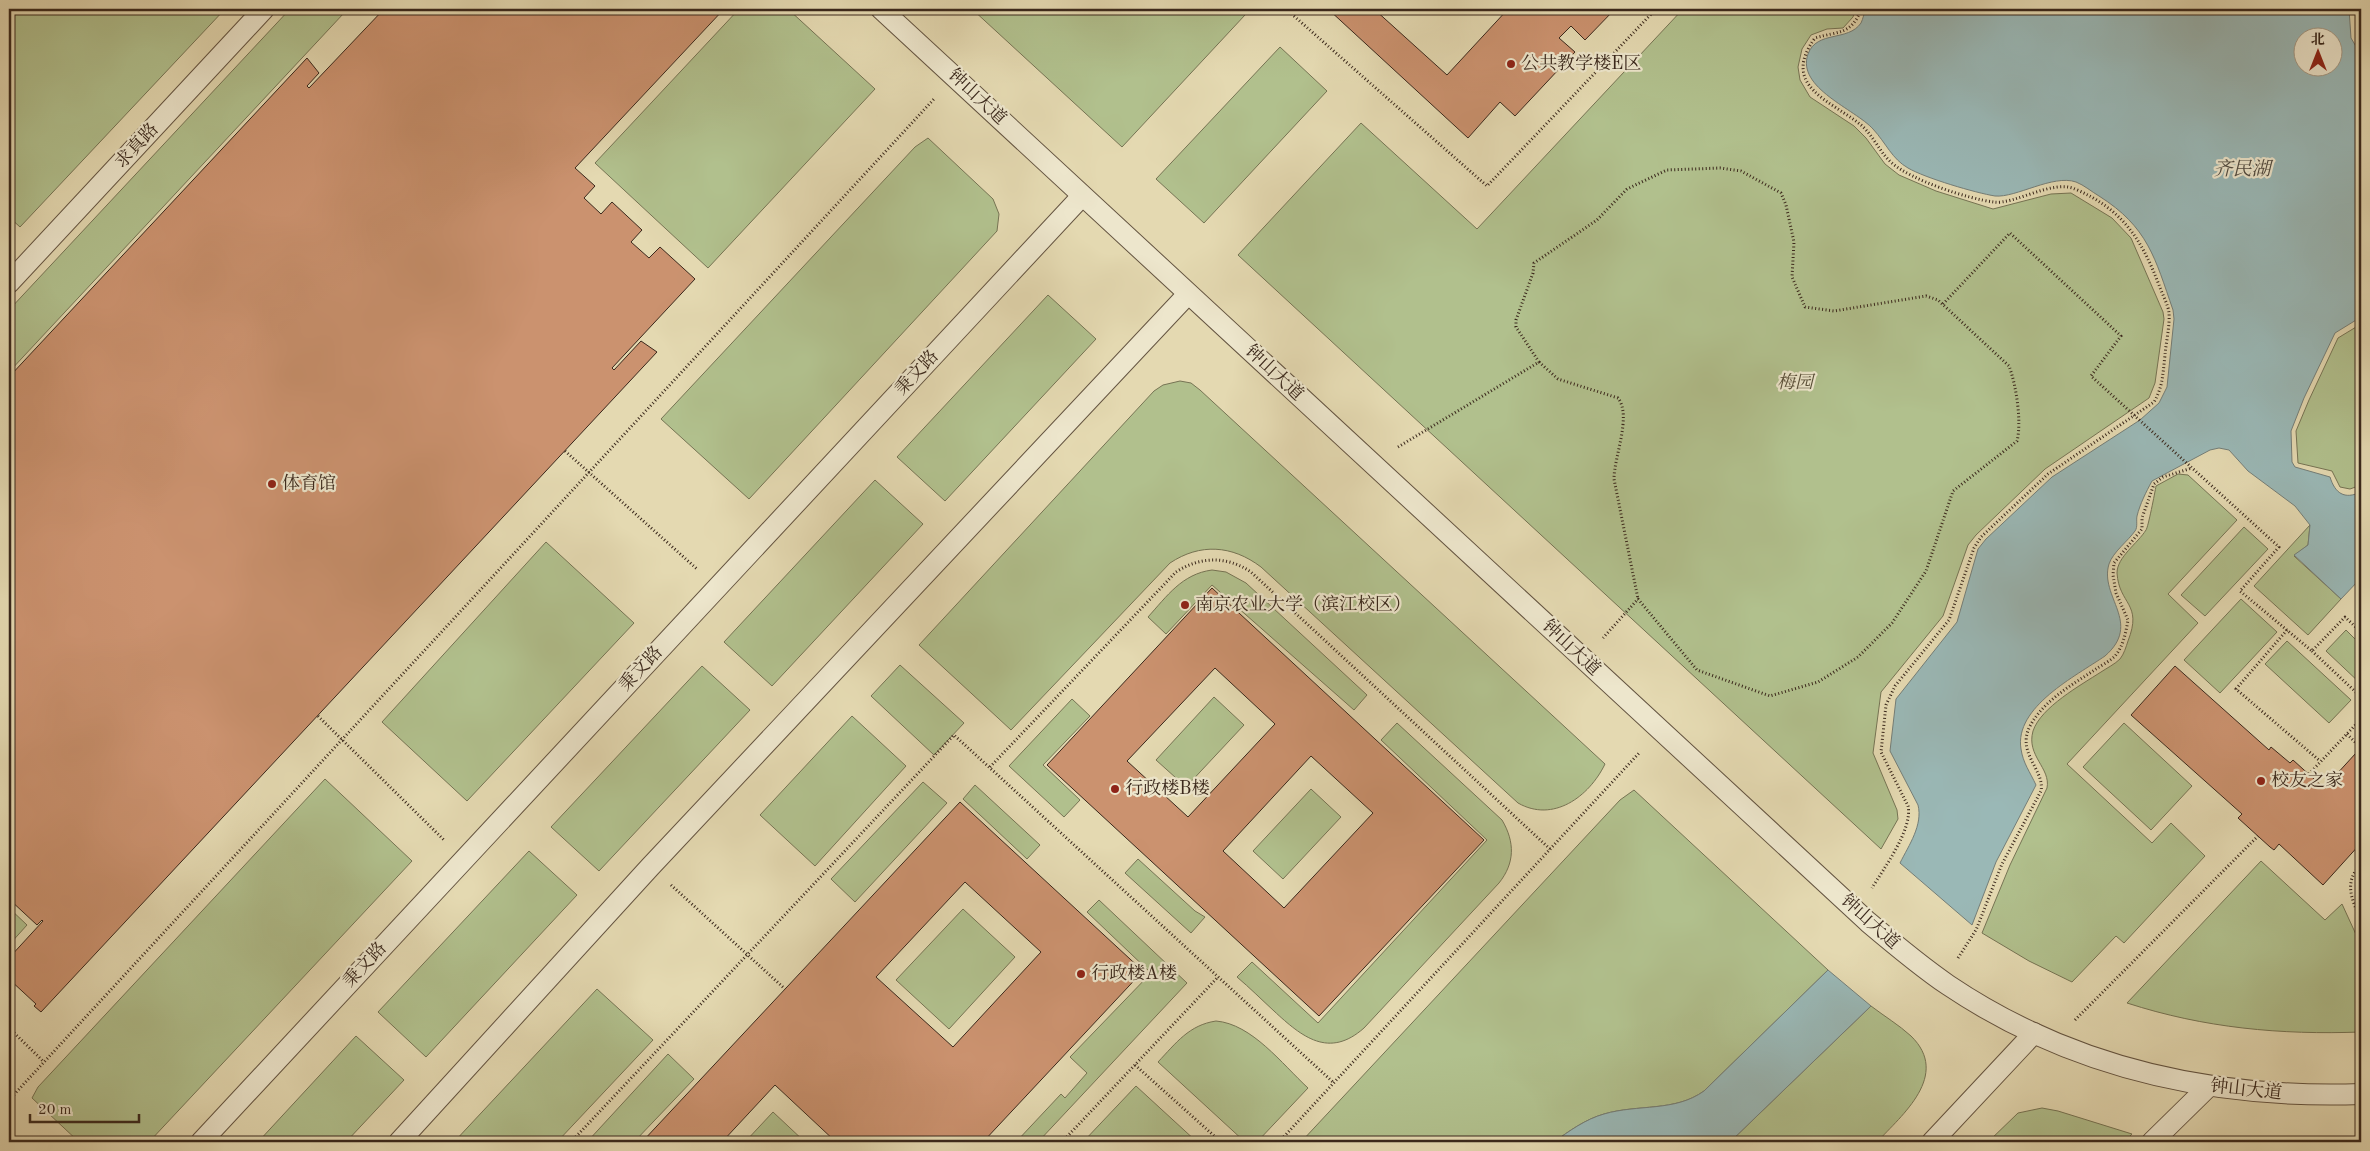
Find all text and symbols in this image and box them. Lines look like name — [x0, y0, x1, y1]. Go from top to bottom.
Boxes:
north arrow — [2292, 28, 2342, 78]
text: 北 — [2311, 32, 2325, 47]
place label: 公共教学楼E区 — [1521, 53, 1641, 73]
marker: 公共教学楼E区 — [1505, 58, 1517, 70]
street label: 钟山大道 — [945, 64, 1011, 128]
street label: 求真路 — [111, 119, 162, 172]
water label: 齐民湖 — [2213, 159, 2273, 180]
street label: 钟山大道 — [1242, 340, 1308, 404]
street label: 秉文路 — [891, 346, 942, 399]
park label: 梅园 — [1777, 372, 1816, 392]
place label: 体育馆 — [282, 473, 336, 493]
marker: 体育馆 — [266, 478, 278, 490]
place label: 南京农业大学（滨江校区） — [1195, 594, 1411, 614]
marker: 南京农业大学（滨江校区） — [1179, 599, 1191, 611]
street label: 钟山大道 — [1539, 615, 1605, 679]
street label: 秉文路 — [615, 642, 666, 695]
place label: 校友之家 — [2271, 770, 2343, 790]
marker: 校友之家 — [2255, 775, 2267, 787]
place label: 行政楼B楼 — [1125, 778, 1209, 798]
marker: 行政楼B楼 — [1109, 783, 1121, 795]
street label: 钟山大道 — [1837, 890, 1904, 953]
street label: 秉文路 — [339, 938, 390, 991]
place label: 行政楼A楼 — [1091, 963, 1177, 983]
marker: 行政楼A楼 — [1075, 968, 1087, 980]
street label: 钟山大道 — [2209, 1075, 2283, 1103]
scale bar — [30, 1091, 139, 1123]
text: 20 m — [38, 1103, 72, 1118]

